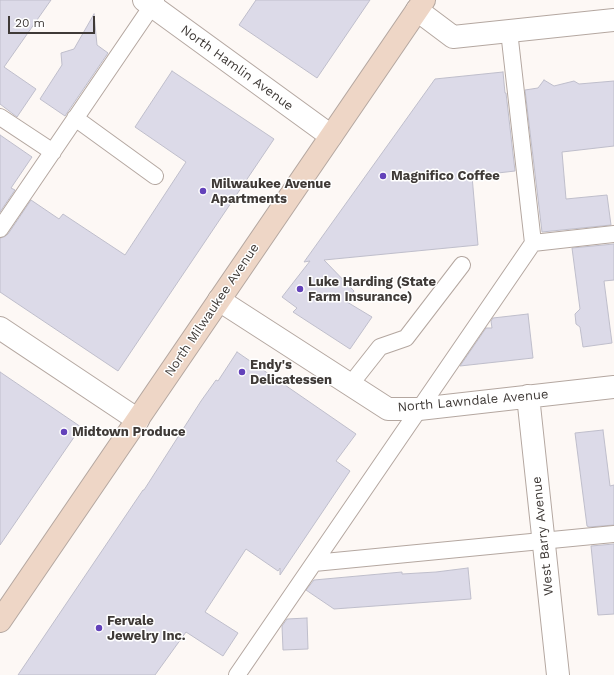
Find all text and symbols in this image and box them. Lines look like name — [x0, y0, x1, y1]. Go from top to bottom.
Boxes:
scale bar — [10, 8, 97, 34]
text: 20 m — [15, 16, 45, 30]
street label: North Hamlin Avenue — [178, 22, 296, 114]
place label: Magnifico Coffee — [391, 168, 500, 184]
marker: Magnifico Coffee — [378, 171, 388, 181]
place label: Milwaukee Avenue Apartments — [211, 176, 331, 207]
marker: Milwaukee Avenue Apartments — [198, 186, 208, 196]
street label: North Milwaukee Avenue — [162, 241, 262, 379]
place label: Luke Harding (State Farm Insurance) — [308, 274, 436, 305]
marker: Luke Harding (State Farm Insurance) — [295, 284, 305, 294]
place label: Endy's Delicatessen — [250, 357, 332, 388]
marker: Endy's Delicatessen — [237, 367, 247, 377]
street label: North Lawndale Avenue — [397, 387, 549, 415]
place label: Midtown Produce — [72, 424, 186, 440]
marker: Midtown Produce — [59, 427, 69, 437]
street label: West Barry Avenue — [529, 476, 557, 596]
place label: Fervale Jewelry Inc. — [107, 613, 186, 644]
marker: Fervale Jewelry Inc. — [94, 623, 104, 633]

